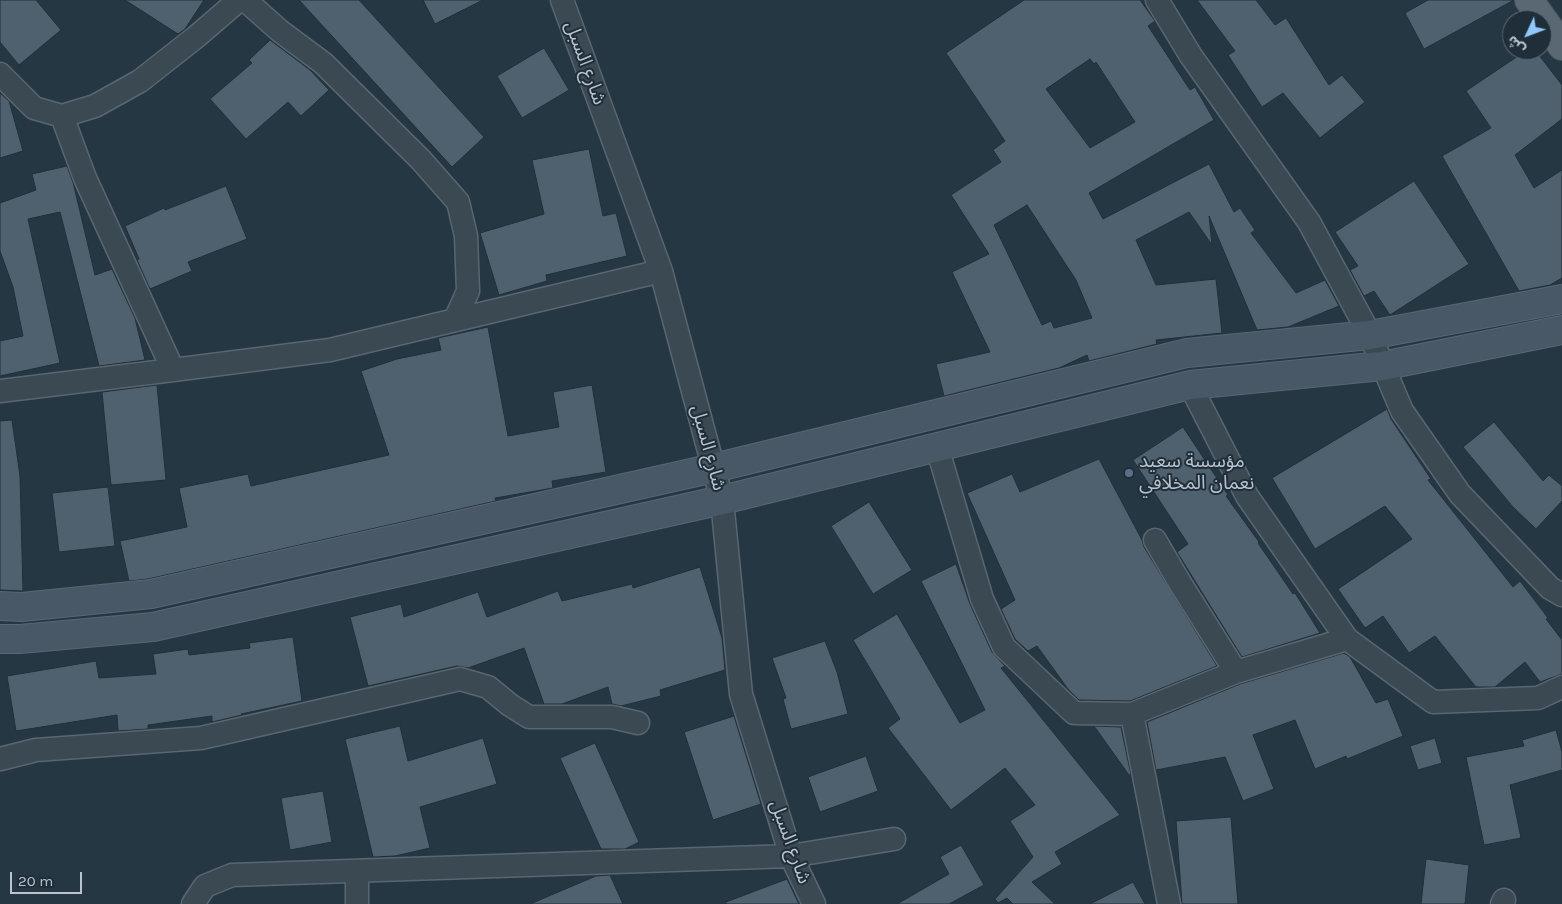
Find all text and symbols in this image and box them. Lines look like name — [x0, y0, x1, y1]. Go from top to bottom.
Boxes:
north arrow — [1502, 10, 1552, 60]
street label: شارع السبل — [559, 18, 611, 108]
text: ش — [1504, 32, 1529, 58]
street label: شارع السبل — [686, 403, 730, 493]
place label: مؤسسة سعيد نعمان المخلافي — [1139, 451, 1254, 495]
marker: مؤسسة سعيد نعمان المخلافي — [1123, 467, 1135, 479]
street label: شارع السبل — [764, 797, 816, 887]
scale bar — [12, 862, 85, 894]
text: 20 m — [18, 872, 53, 890]

